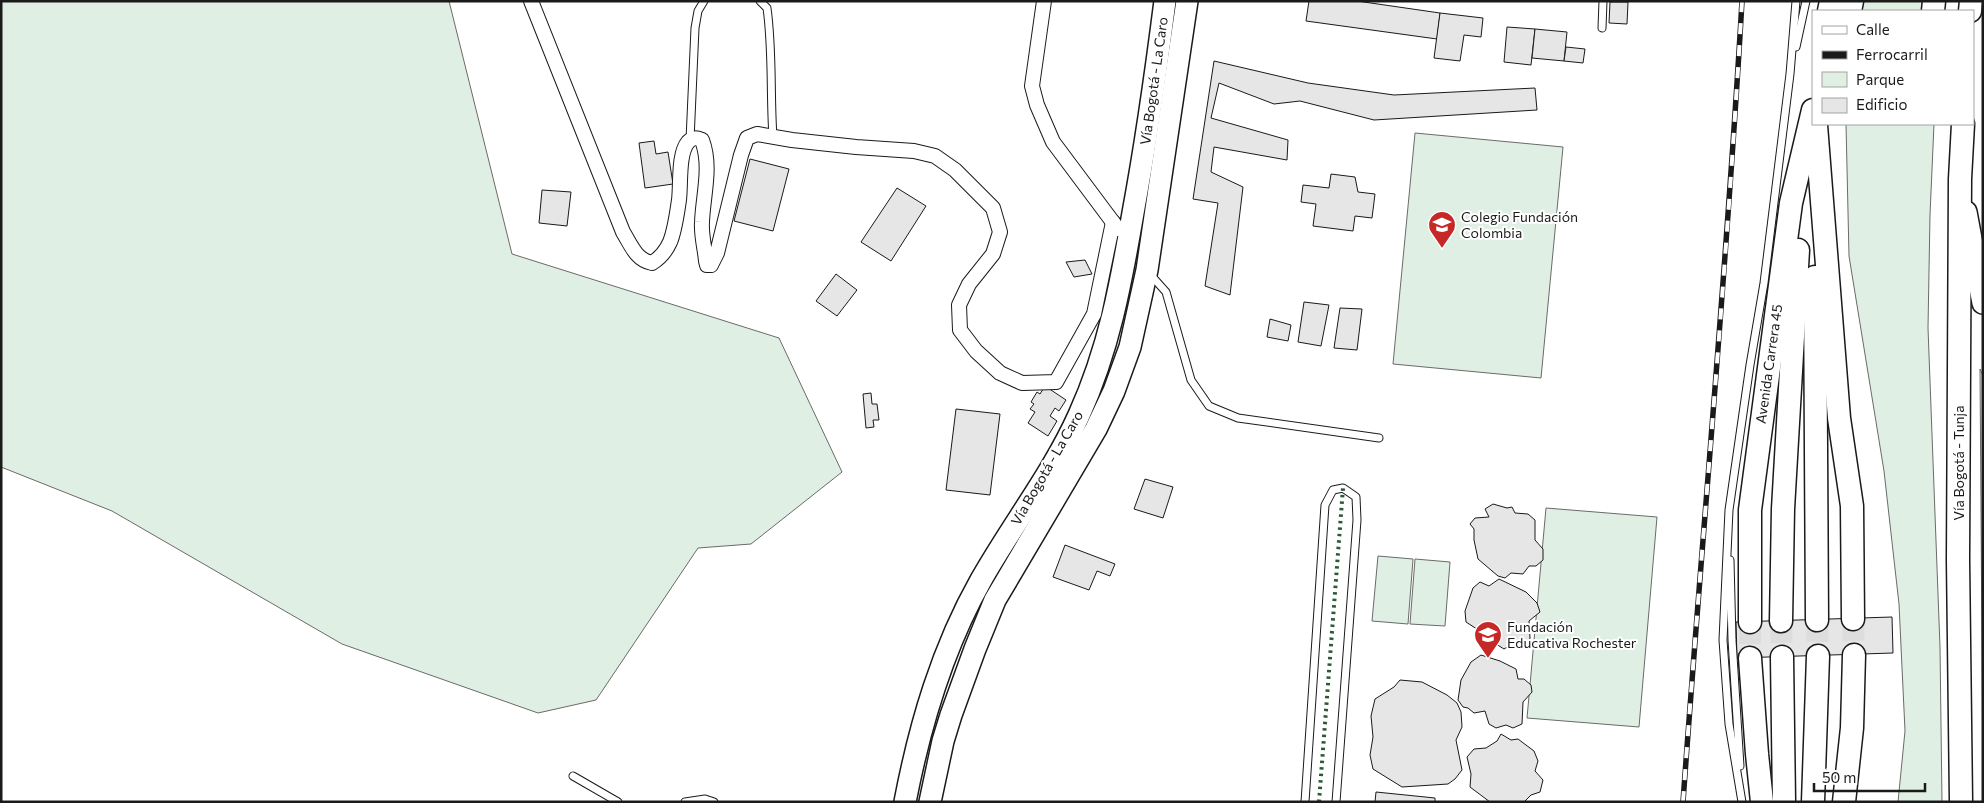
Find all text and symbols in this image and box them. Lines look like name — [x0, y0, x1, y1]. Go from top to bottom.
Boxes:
legend — [1812, 10, 1974, 125]
street label: Vía Bogotá - La Caro — [1136, 16, 1171, 146]
text: Calle — [1856, 20, 1890, 38]
text: Ferrocarril — [1856, 45, 1928, 63]
text: Parque — [1856, 70, 1904, 88]
text: Edificio — [1856, 95, 1907, 113]
place label: Colegio Fundación Colombia — [1461, 208, 1578, 241]
school or university icon: Colegio Fundación Colombia — [1427, 210, 1457, 249]
street label: Avenida Carrera 45 — [1752, 303, 1785, 425]
street label: Vía Bogotá - Tunja — [1950, 406, 1967, 521]
street label: Vía Bogotá - La Caro — [1007, 408, 1086, 528]
place label: Fundación Educativa Rochester — [1507, 618, 1637, 651]
school or university icon: Fundación Educativa Rochester — [1473, 620, 1503, 659]
scale bar — [1814, 760, 1925, 792]
text: 50 m — [1822, 768, 1856, 786]

